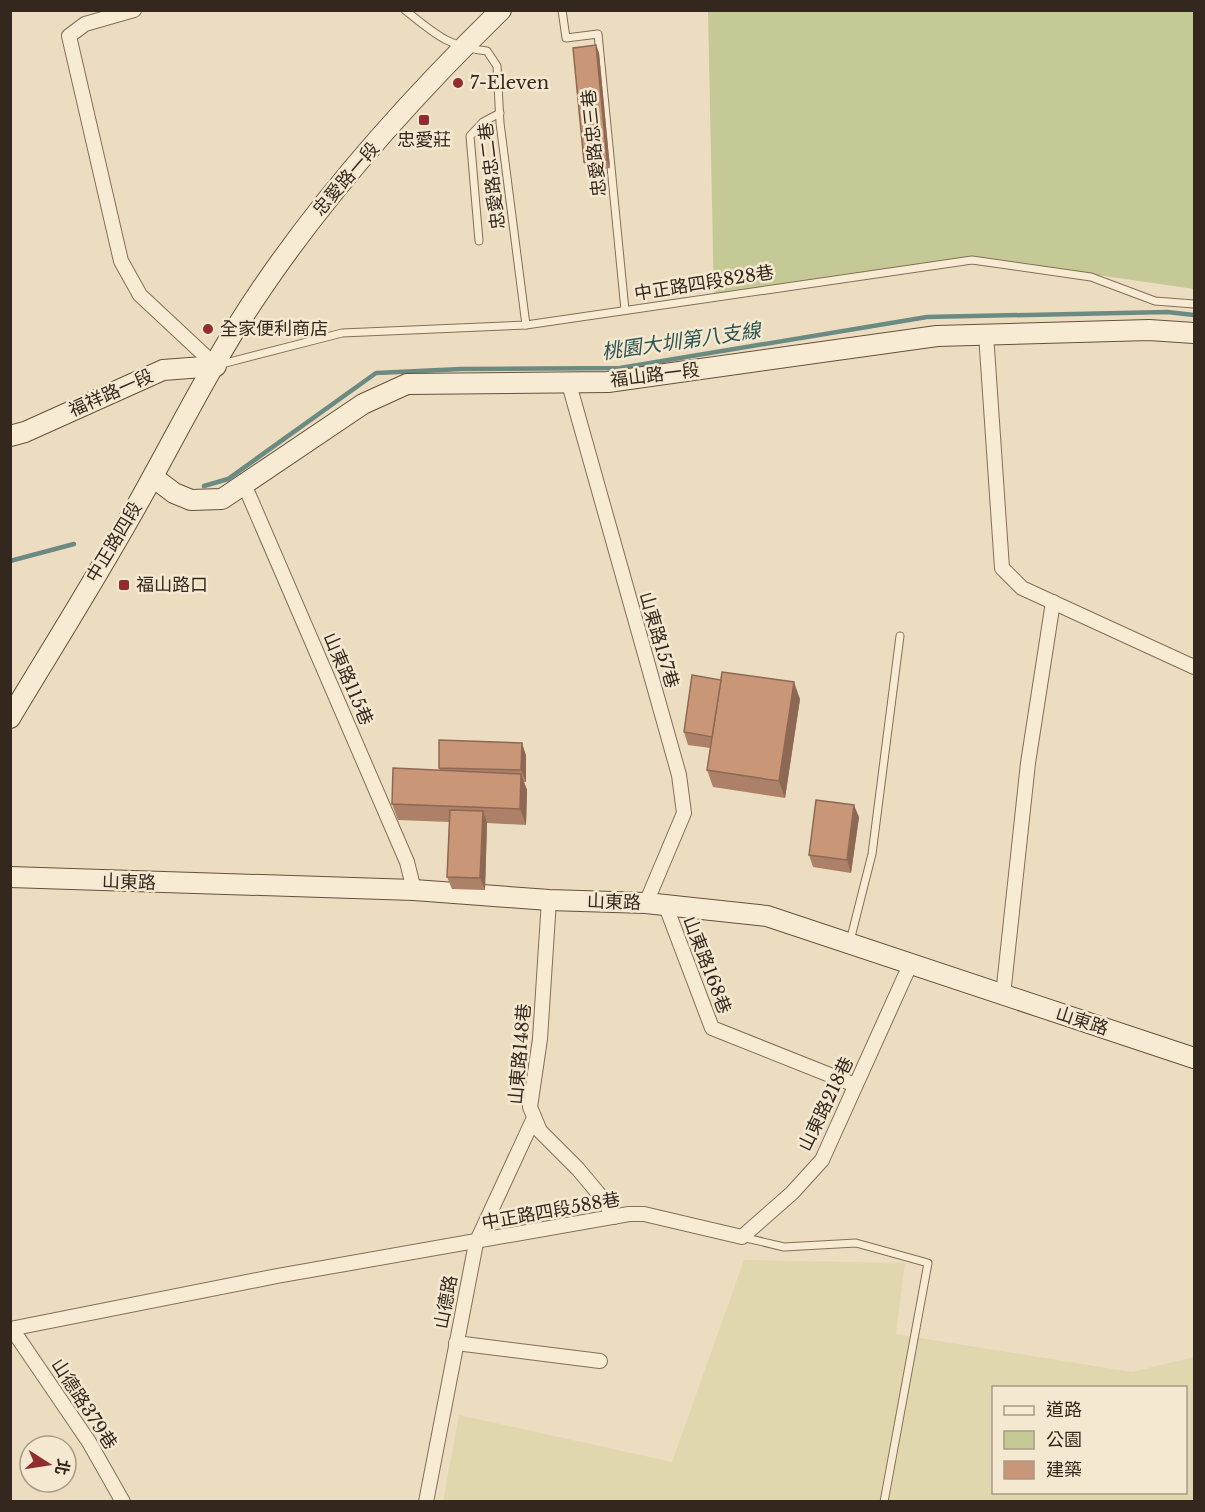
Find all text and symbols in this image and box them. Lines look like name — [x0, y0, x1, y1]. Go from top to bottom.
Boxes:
place label: 7-Eleven — [470, 72, 549, 94]
marker: 7-Eleven — [451, 76, 465, 90]
street label: 忠愛路忠三巷 — [577, 88, 611, 198]
marker: 忠愛莊 — [417, 113, 431, 127]
street label: 忠愛路忠二巷 — [475, 121, 509, 231]
place label: 忠愛莊 — [397, 129, 451, 151]
street label: 忠愛路一段 — [308, 138, 384, 220]
street label: 中正路四段828巷 — [633, 261, 775, 305]
place label: 全家便利商店 — [220, 318, 328, 340]
water label: 桃園大圳第八支線 — [600, 318, 764, 364]
marker: 全家便利商店 — [201, 322, 215, 336]
street label: 福山路一段 — [609, 359, 701, 391]
street label: 福祥路一段 — [65, 365, 157, 421]
street label: 中正路四段 — [81, 498, 147, 586]
place label: 福山路口 — [136, 574, 208, 596]
marker: 福山路口 — [117, 578, 131, 592]
street label: 山東路157巷 — [635, 589, 683, 691]
street label: 山東路115巷 — [319, 629, 377, 729]
street label: 山東路 — [102, 870, 156, 894]
street label: 山東路 — [587, 890, 641, 914]
street label: 山東路168巷 — [678, 913, 736, 1017]
street label: 山東路148巷 — [505, 1002, 535, 1106]
street label: 山東路 — [1053, 1002, 1111, 1040]
street label: 山東路218巷 — [794, 1053, 858, 1155]
street label: 中正路四段588巷 — [480, 1188, 622, 1234]
street label: 山德路 — [430, 1273, 462, 1331]
street label: 山德路379巷 — [47, 1355, 121, 1453]
legend — [992, 1386, 1187, 1494]
text: 道路 — [1046, 1399, 1082, 1421]
text: 公園 — [1046, 1429, 1082, 1451]
north arrow — [18, 1434, 78, 1494]
text: 北 — [51, 1457, 74, 1477]
text: 建築 — [1046, 1459, 1082, 1481]

